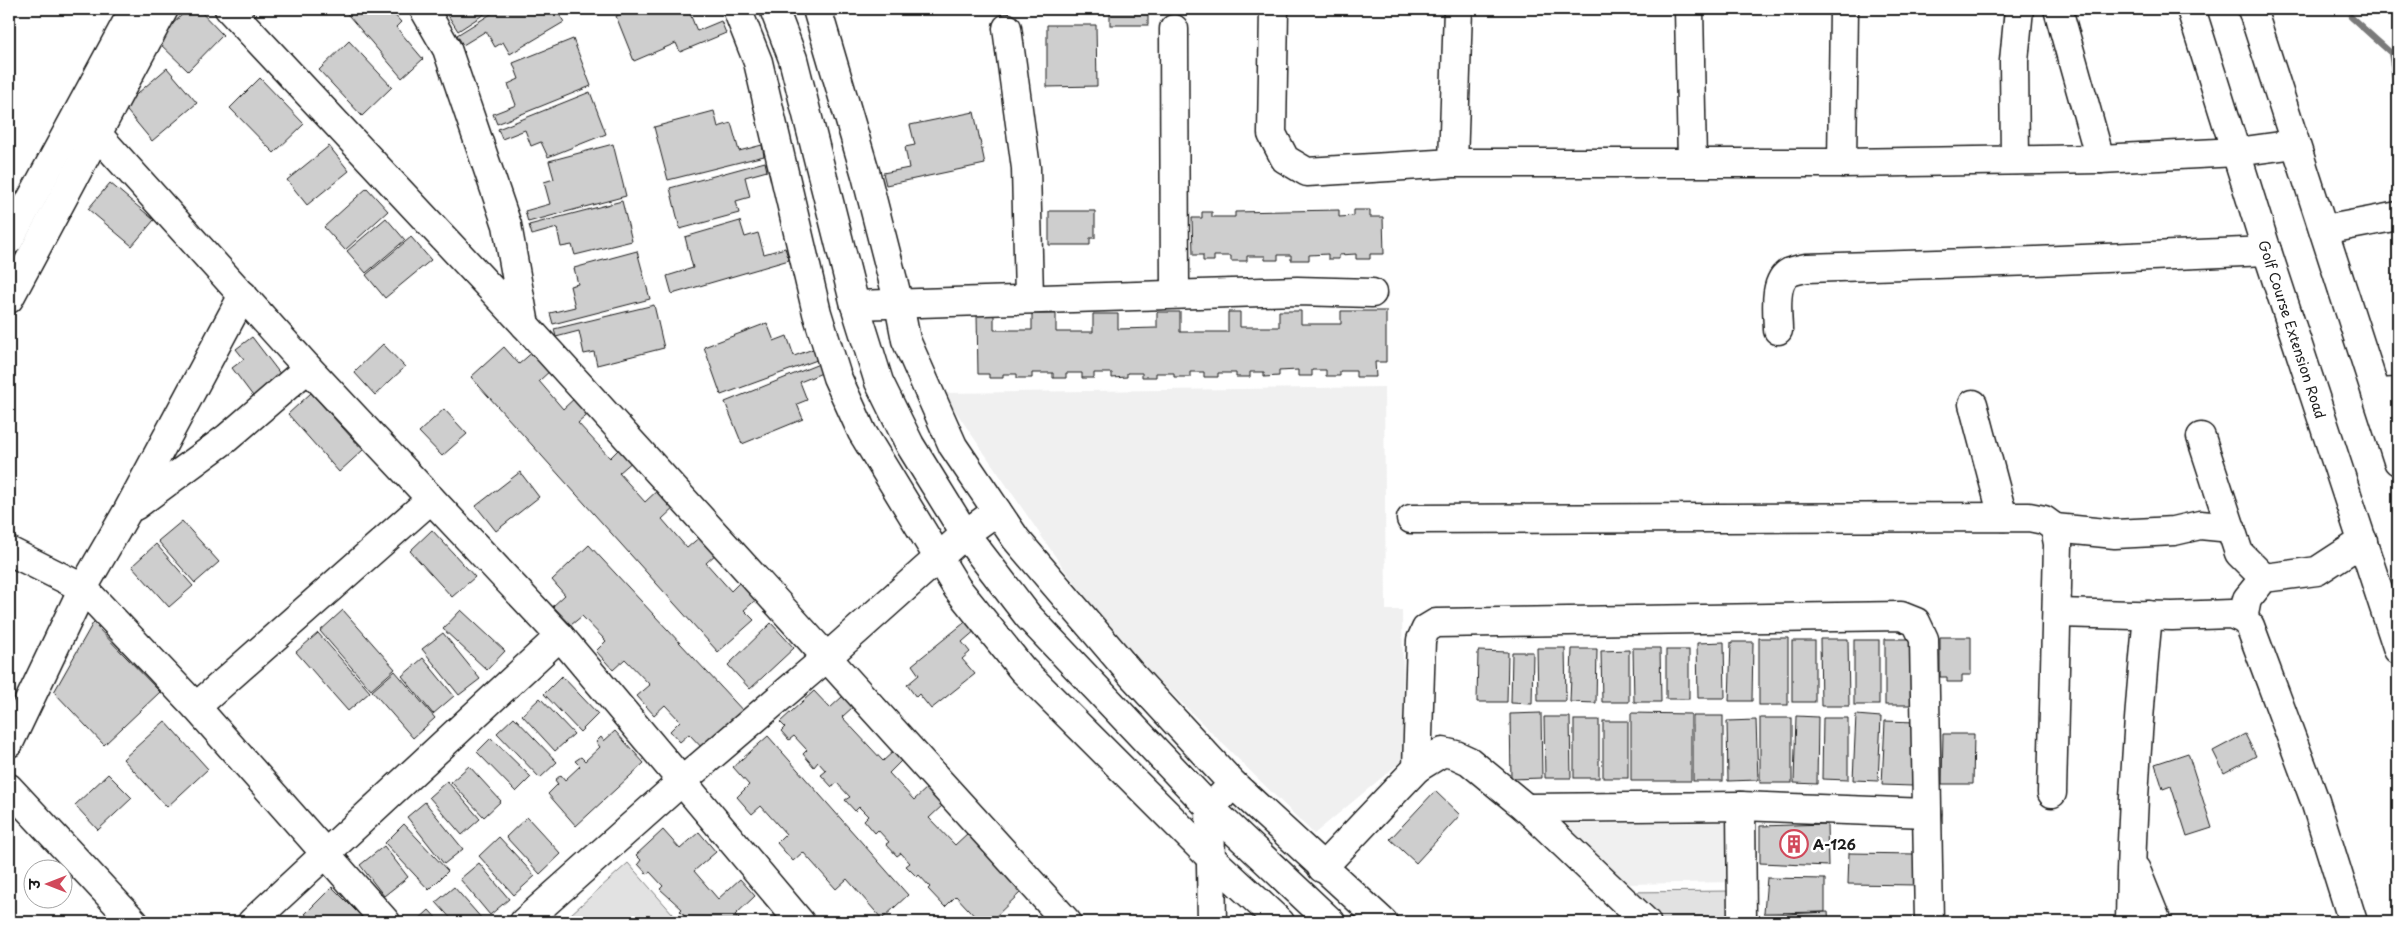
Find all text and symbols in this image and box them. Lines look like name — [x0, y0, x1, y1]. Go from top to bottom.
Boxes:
street label: Golf Course Extension Road — [2254, 237, 2332, 421]
building icon: A-126 — [1779, 829, 1809, 859]
place label: A-126 — [1813, 834, 1856, 855]
north arrow — [22, 858, 72, 908]
text: उ — [24, 878, 45, 891]

